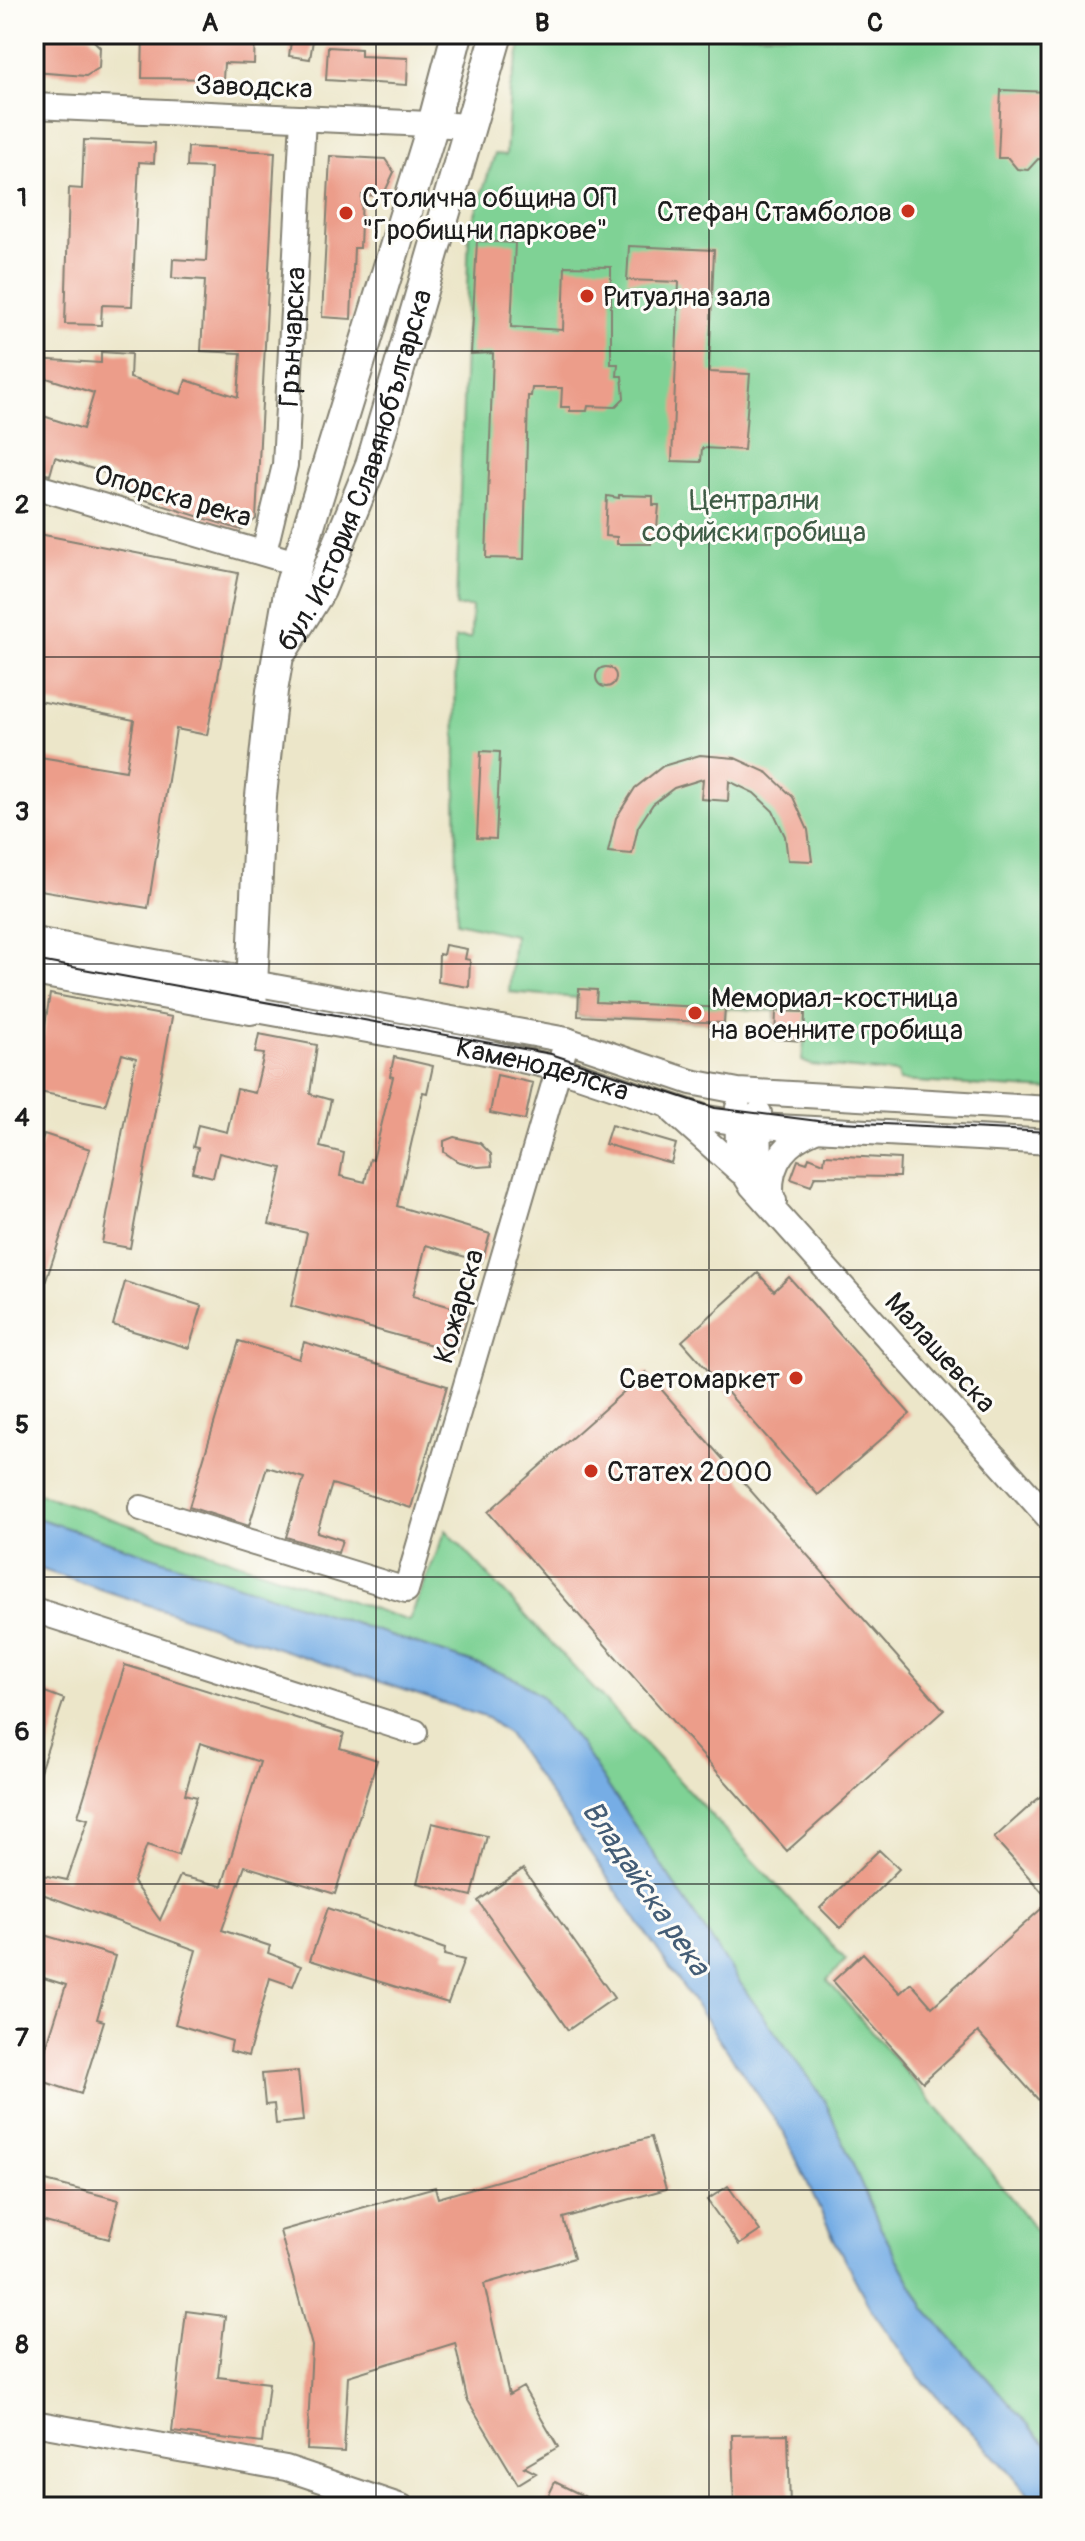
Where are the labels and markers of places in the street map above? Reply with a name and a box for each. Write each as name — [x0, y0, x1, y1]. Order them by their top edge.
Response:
place label: Столична община ОП "Гробищни паркове" — [362, 181, 617, 248]
place label: Стефан Стамболов — [657, 195, 892, 230]
marker: Стефан Стамболов — [899, 202, 917, 220]
marker: Столична община ОП "Гробищни паркове" — [337, 204, 355, 222]
place label: Ритуална зала — [603, 280, 770, 315]
marker: Ритуална зала — [578, 287, 596, 305]
place label: Мемориал-костница на военните гробища — [711, 981, 963, 1048]
marker: Мемориал-костница на военните гробища — [686, 1004, 704, 1022]
place label: Светомаркет — [619, 1362, 780, 1397]
marker: Светомаркет — [787, 1369, 805, 1387]
place label: Статех 2000 — [607, 1455, 772, 1490]
marker: Статех 2000 — [582, 1462, 600, 1480]

